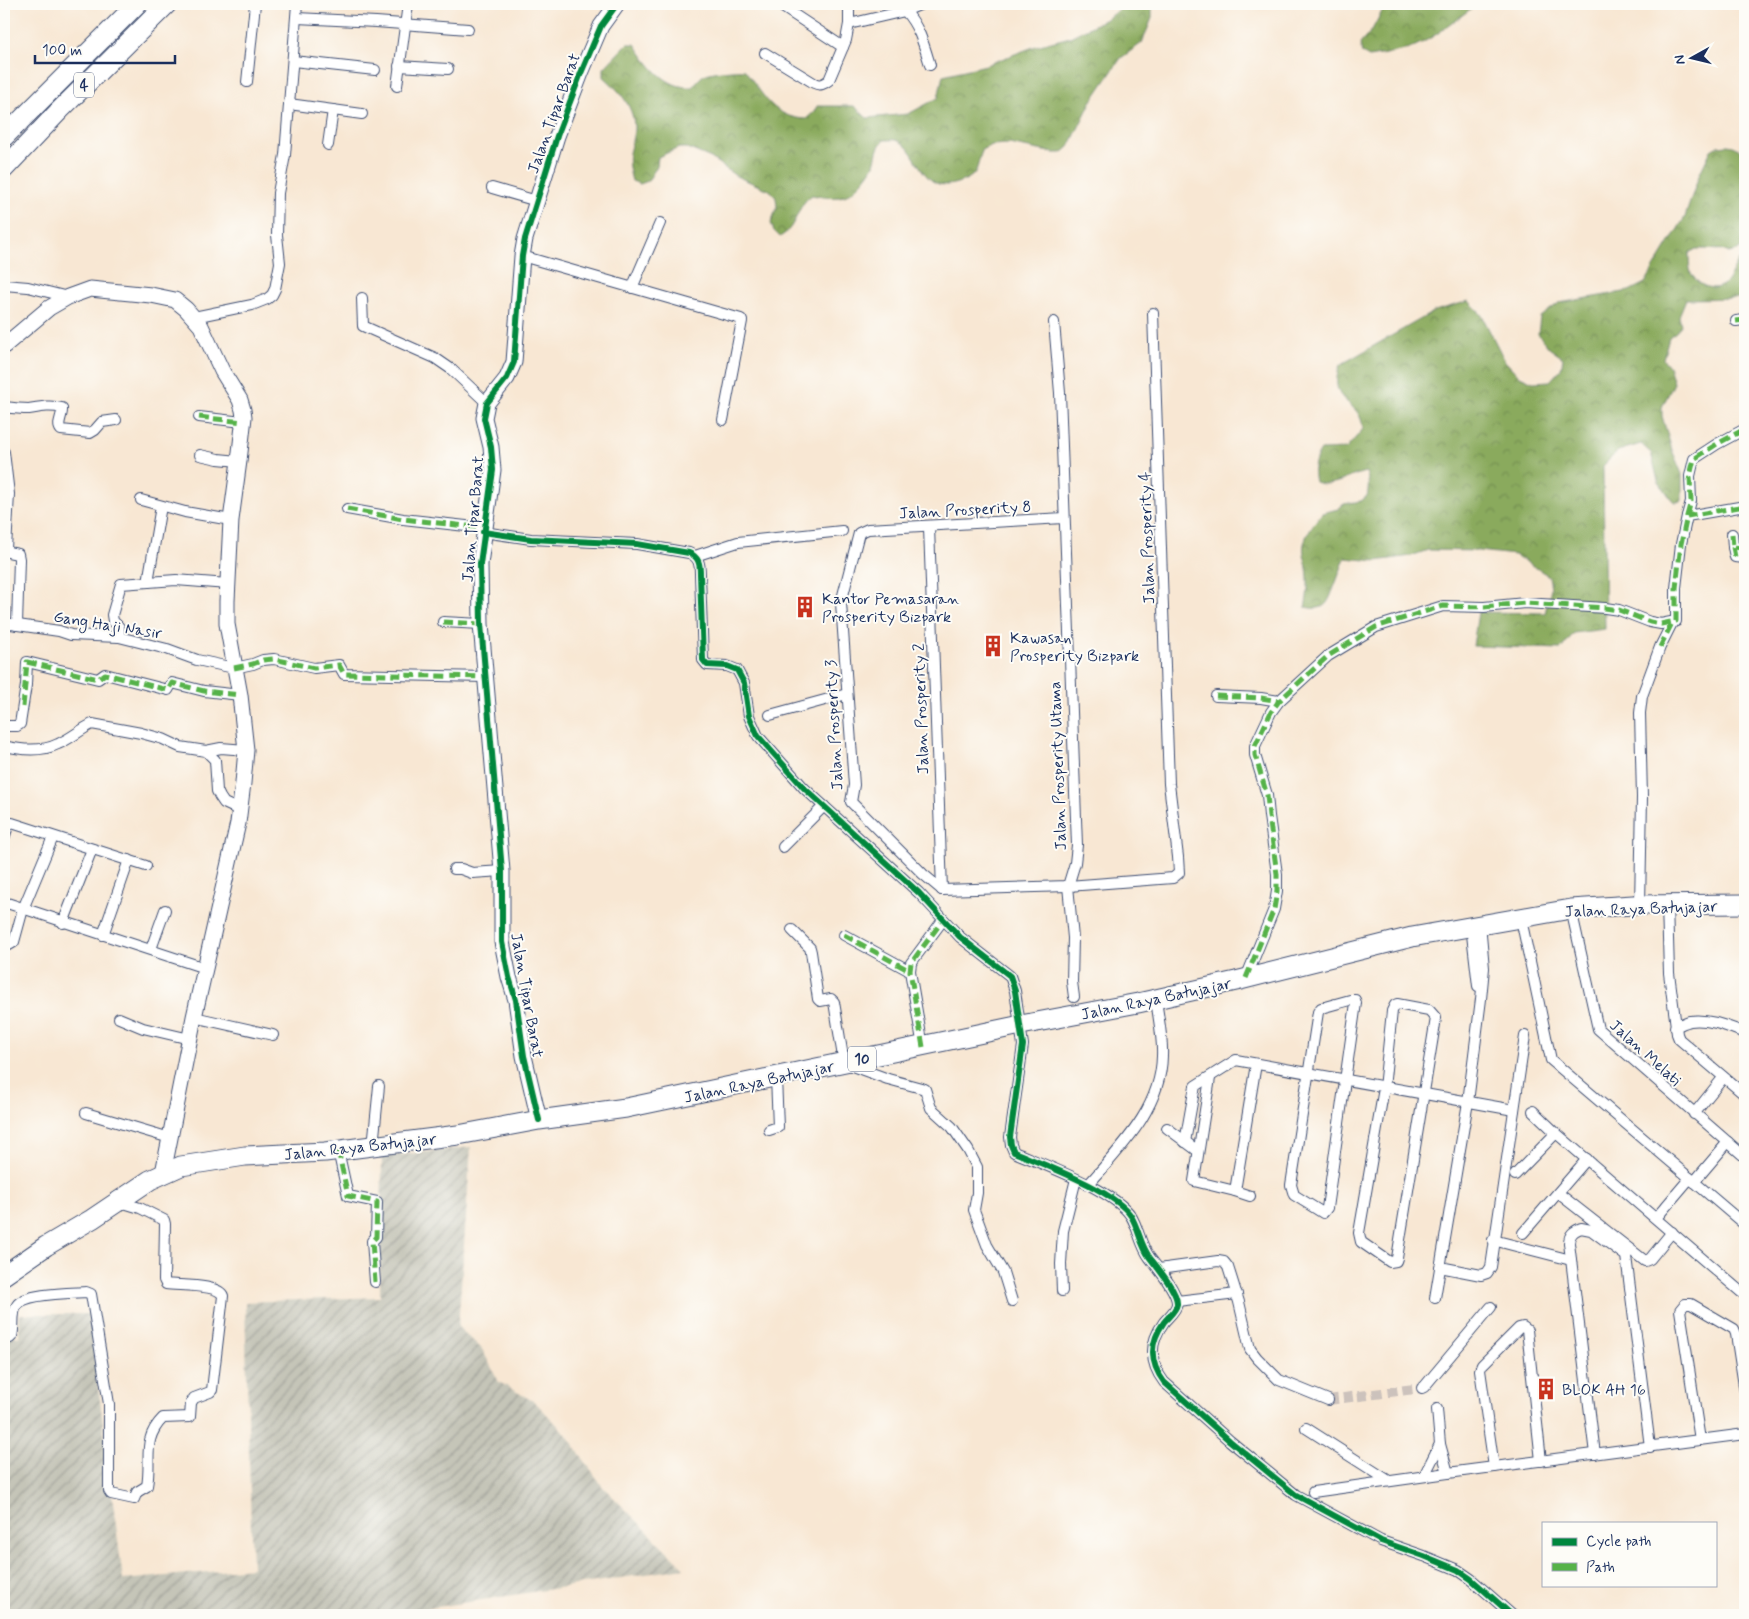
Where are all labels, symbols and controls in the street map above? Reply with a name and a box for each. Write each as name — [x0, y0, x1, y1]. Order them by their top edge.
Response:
scale bar — [35, 32, 175, 64]
north arrow — [1666, 32, 1716, 82]
text: 100 m — [42, 41, 82, 61]
street label: Jalan Tipar Barat — [523, 50, 586, 177]
text: N — [1671, 54, 1690, 66]
road number: 4 — [74, 72, 94, 98]
street label: Jalan Tipar Barat — [458, 455, 490, 583]
street label: Jalan Prosperity 4 — [1135, 471, 1160, 605]
street label: Jalan Prosperity 8 — [898, 497, 1032, 524]
place label: Kantor Pemasaran Prosperity Bizpark — [822, 589, 960, 628]
building icon: Kantor Pemasaran Prosperity Bizpark — [792, 594, 818, 620]
street label: Gang Haji Nasir — [52, 607, 164, 645]
place label: Kawasan Prosperity Bizpark — [1010, 628, 1139, 667]
building icon: Kawasan Prosperity Bizpark — [980, 633, 1006, 659]
street label: Jalan Prosperity 2 — [909, 643, 934, 775]
street label: Jalan Prosperity 3 — [821, 659, 848, 791]
street label: Jalan Prosperity Utama — [1045, 681, 1072, 851]
street label: Jalan Raya Batujajar — [1564, 896, 1719, 923]
street label: Jalan Tipar Barat — [505, 931, 548, 1060]
street label: Jalan Raya Batujajar — [1079, 973, 1234, 1026]
street label: Jalan Melati — [1605, 1015, 1685, 1091]
road number: 10 — [848, 1046, 876, 1072]
street label: Jalan Raya Batujajar — [682, 1056, 837, 1109]
street label: Jalan Raya Batujajar — [283, 1129, 438, 1166]
building icon: BLOK AH 16 — [1533, 1376, 1559, 1402]
place label: BLOK AH 16 — [1562, 1380, 1646, 1401]
legend — [1542, 1522, 1716, 1586]
text: Cycle path — [1586, 1532, 1651, 1552]
text: Path — [1586, 1558, 1615, 1578]

